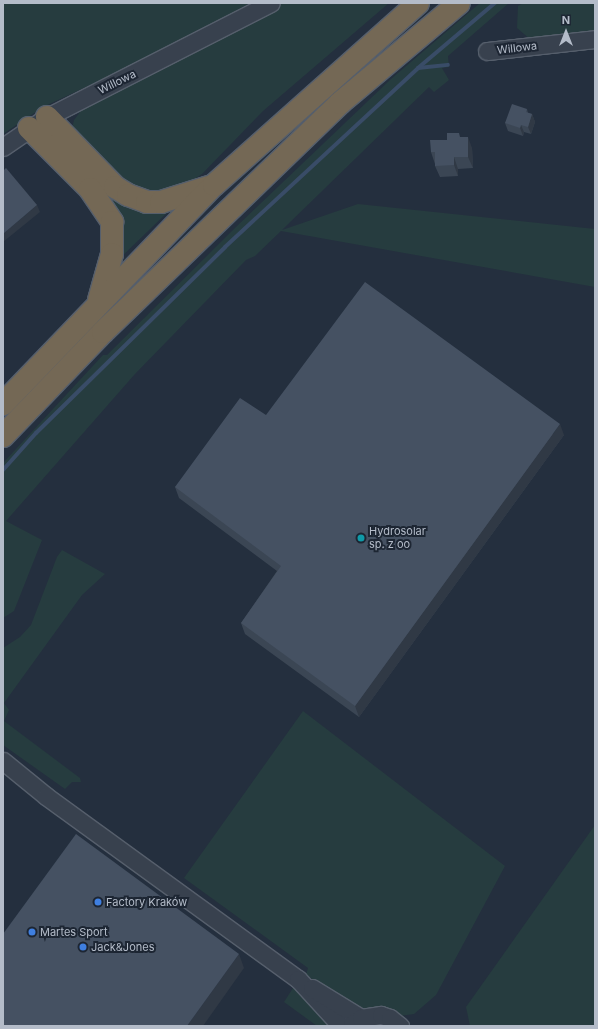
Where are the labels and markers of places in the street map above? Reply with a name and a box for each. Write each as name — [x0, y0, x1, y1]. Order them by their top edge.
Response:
place label: Hydrosolar sp. z oo — [369, 525, 426, 551]
marker: Hydrosolar sp. z oo — [356, 533, 366, 543]
place label: Factory Kraków — [106, 895, 187, 909]
marker: Factory Kraków — [93, 897, 103, 907]
place label: Martes Sport — [40, 925, 108, 939]
marker: Martes Sport — [27, 927, 37, 937]
place label: Jack&Jones — [91, 940, 154, 954]
marker: Jack&Jones — [78, 942, 88, 952]

